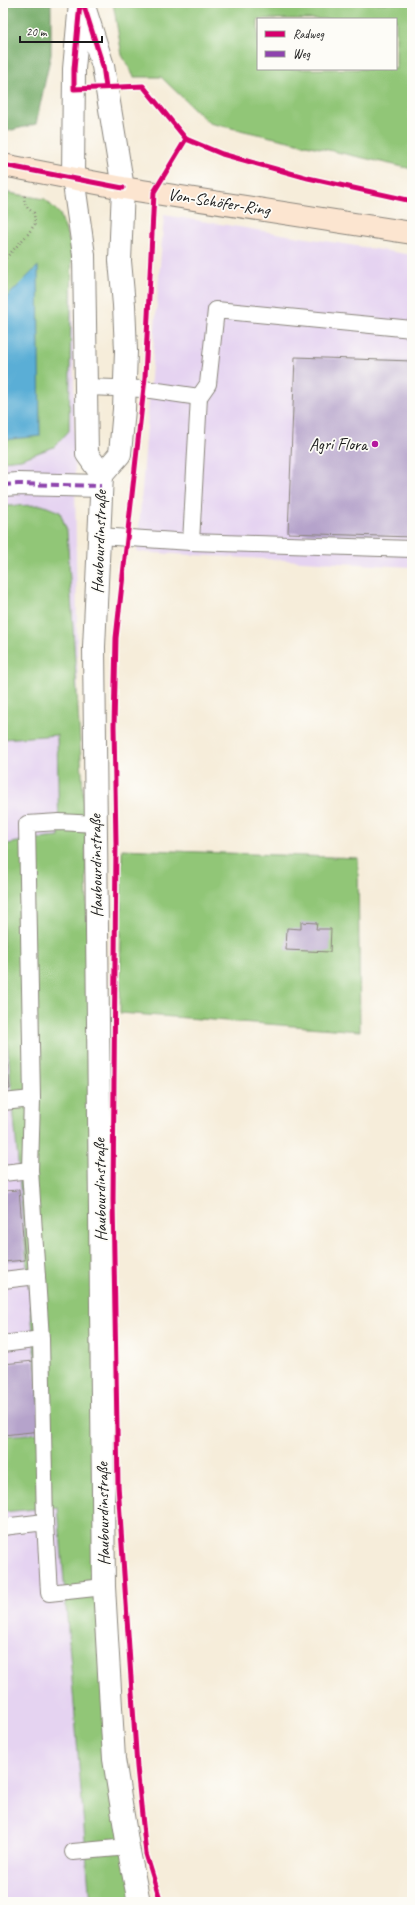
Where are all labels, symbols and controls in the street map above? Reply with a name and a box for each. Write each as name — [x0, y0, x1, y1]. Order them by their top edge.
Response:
scale bar — [20, 18, 102, 44]
legend — [257, 18, 397, 70]
text: 20 m — [26, 24, 48, 40]
text: Radweg — [293, 26, 324, 42]
text: Weg — [293, 46, 311, 62]
street label: Von-Schöfer-Ring — [167, 184, 273, 221]
place label: Agri Flora — [309, 434, 369, 455]
marker: Agri Flora — [370, 439, 380, 449]
street label: Haubourdinstraße — [87, 488, 111, 594]
street label: Haubourdinstraße — [85, 813, 107, 918]
street label: Haubourdinstraße — [89, 1137, 111, 1242]
street label: Haubourdinstraße — [92, 1461, 114, 1566]

